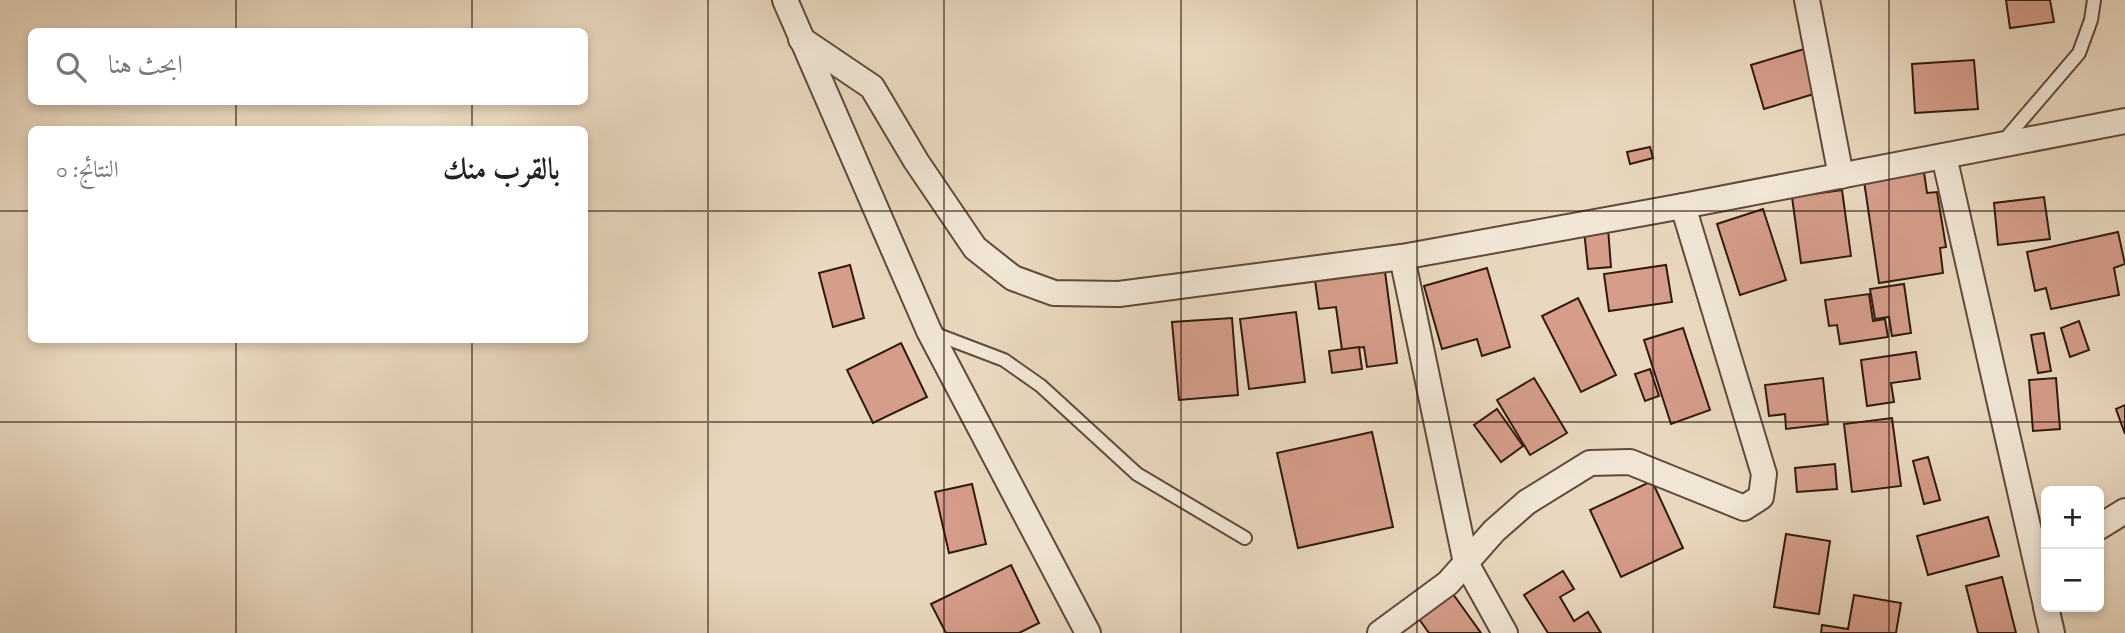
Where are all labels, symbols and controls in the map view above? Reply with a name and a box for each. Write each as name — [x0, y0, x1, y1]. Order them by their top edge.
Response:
search box — [28, 28, 588, 105]
icon: search — [52, 48, 90, 86]
text: ابحث هنا — [108, 49, 183, 81]
text: بالقرب منك — [443, 151, 560, 188]
text: النتائج: 0 — [56, 155, 119, 184]
map controls — [2041, 486, 2104, 612]
button: + — [2041, 486, 2104, 549]
button: − — [2041, 549, 2104, 612]

